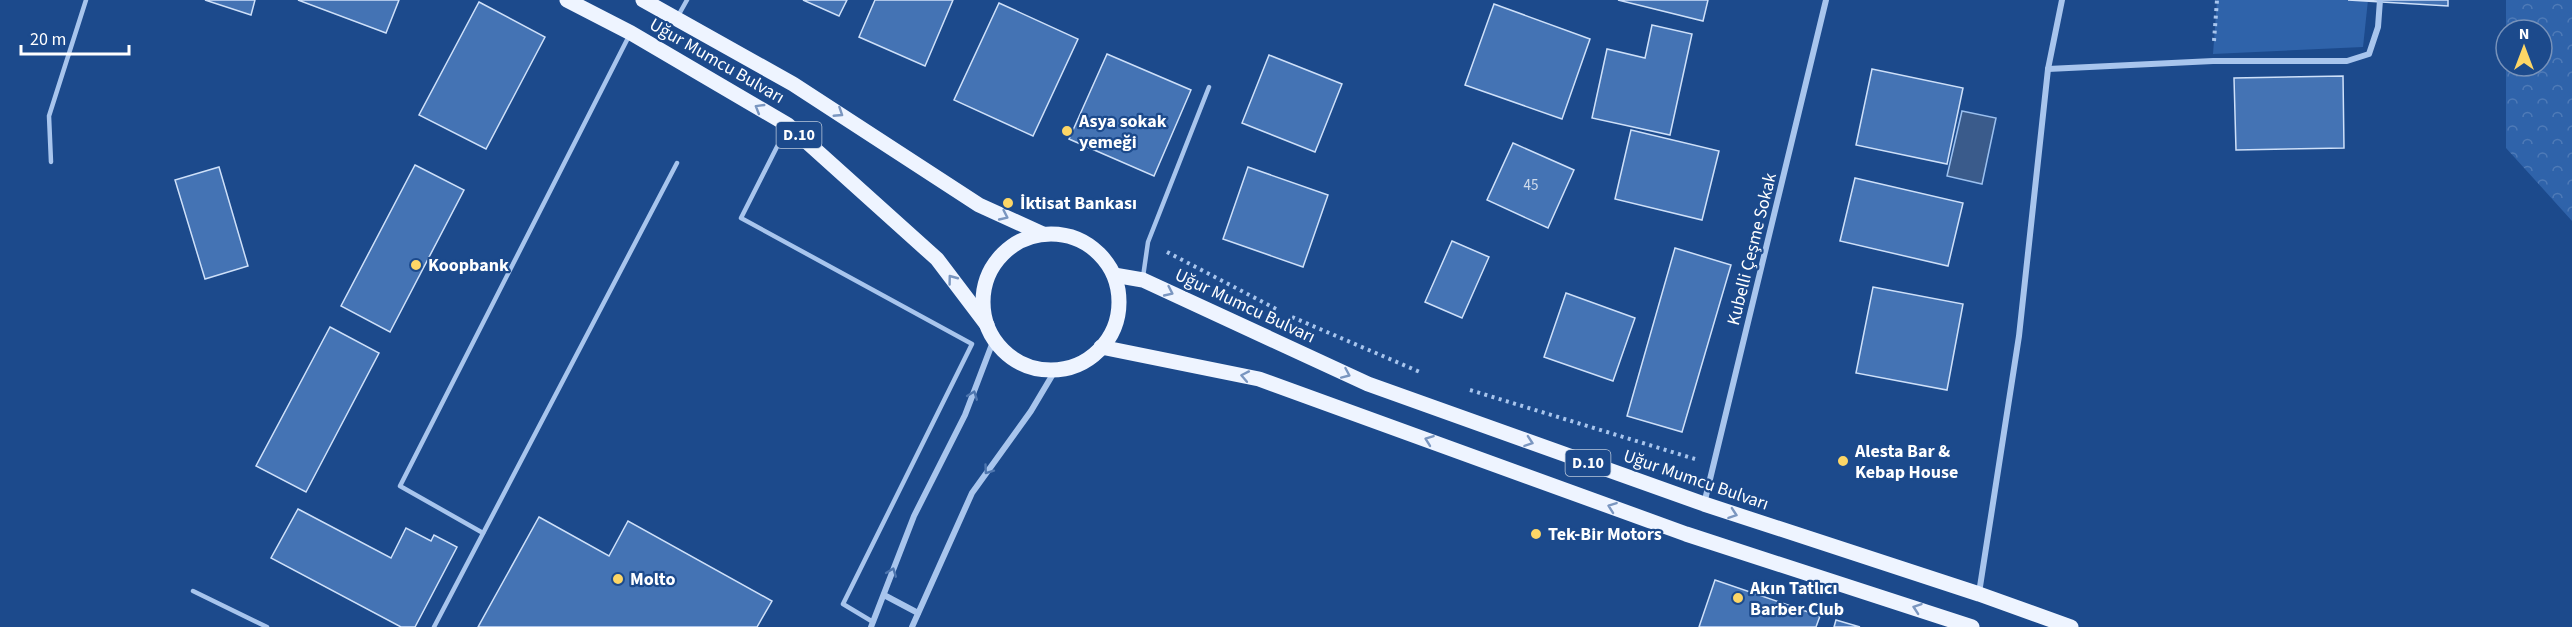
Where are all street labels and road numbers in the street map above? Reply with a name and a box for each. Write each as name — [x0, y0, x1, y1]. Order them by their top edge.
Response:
street label: Uğur Mumcu Bulvarı — [645, 12, 789, 110]
road number: D.10 — [776, 122, 822, 148]
street label: Kubelli Çeşme Sokak — [1721, 170, 1783, 328]
street label: Uğur Mumcu Bulvarı — [1171, 262, 1319, 350]
street label: Uğur Mumcu Bulvarı — [1620, 443, 1772, 517]
road number: D.10 — [1566, 450, 1610, 476]

